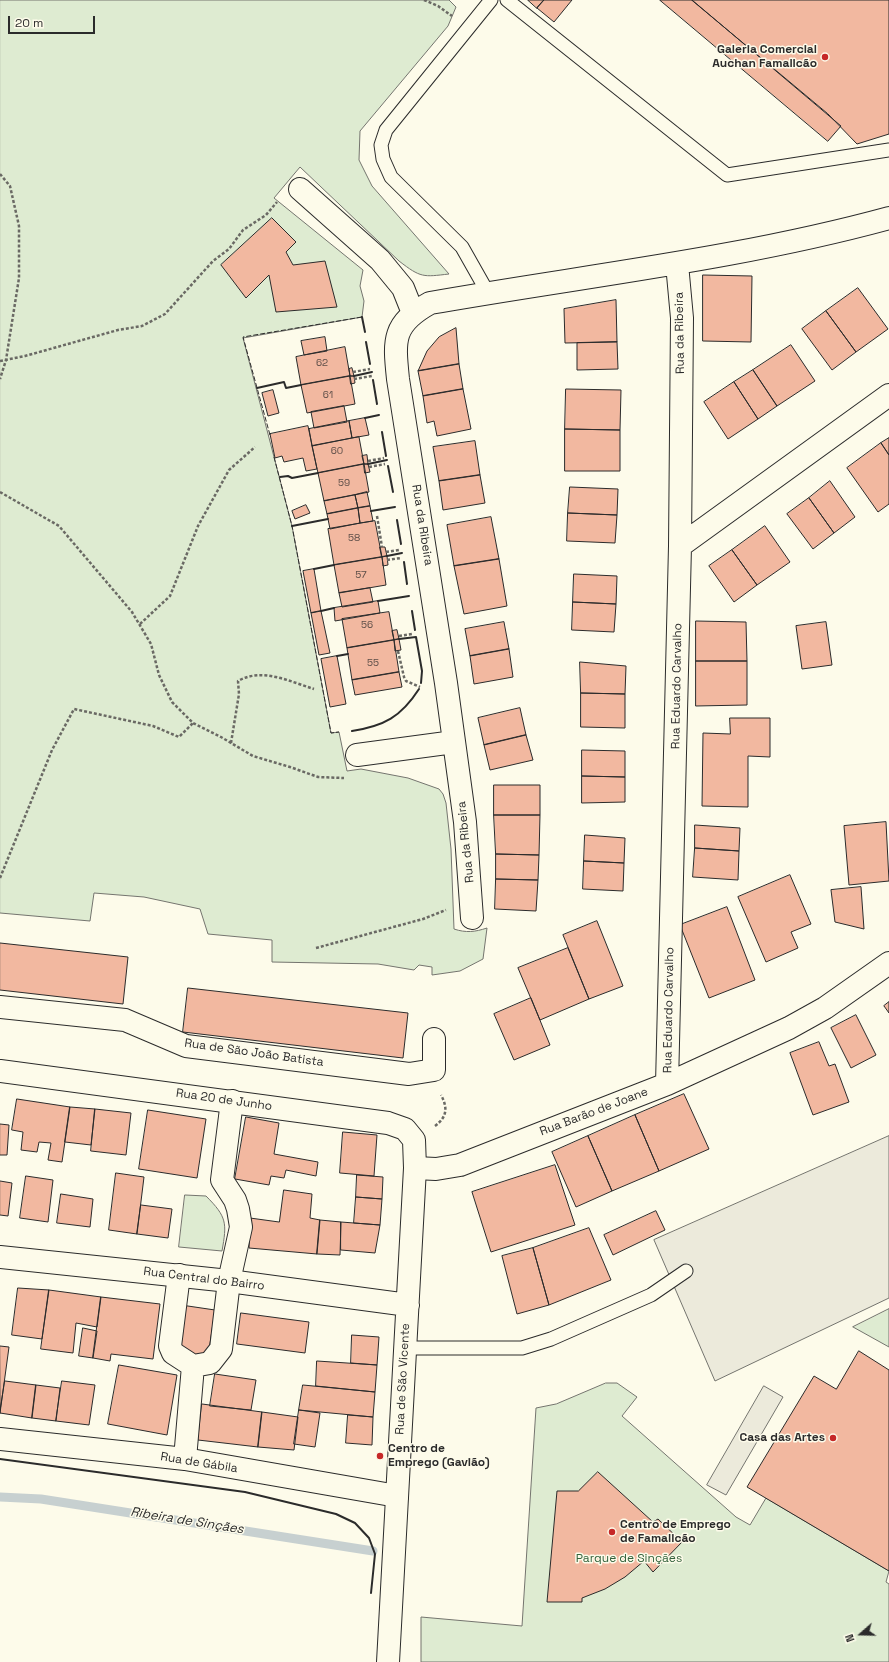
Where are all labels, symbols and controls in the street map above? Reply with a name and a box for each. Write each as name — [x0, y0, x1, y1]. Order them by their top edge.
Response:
scale bar — [10, 8, 97, 34]
text: 20 m — [15, 15, 43, 31]
place label: Galeria Comercial Auchan Famalicão — [712, 43, 817, 71]
marker: Galeria Comercial Auchan Famalicão — [820, 52, 830, 62]
street label: Rua da Ribeira — [672, 292, 688, 374]
house number: 62 — [316, 357, 328, 369]
house number: 61 — [323, 389, 333, 401]
house number: 60 — [331, 445, 343, 457]
house number: 59 — [338, 477, 350, 489]
street label: Rua da Ribeira — [408, 483, 436, 567]
house number: 58 — [348, 532, 360, 544]
house number: 57 — [355, 569, 367, 581]
house number: 56 — [361, 619, 373, 631]
street label: Rua Eduardo Carvalho — [669, 623, 685, 749]
house number: 55 — [367, 657, 379, 669]
street label: Rua da Ribeira — [455, 800, 477, 884]
street label: Rua Eduardo Carvalho — [661, 947, 677, 1073]
street label: Rua de São João Batista — [184, 1036, 324, 1070]
street label: Rua Barão de Joane — [538, 1085, 650, 1139]
street label: Rua 20 de Junho — [175, 1086, 273, 1114]
street label: Rua Central do Bairro — [143, 1264, 265, 1294]
street label: Rua de São Vicente — [393, 1323, 413, 1435]
place label: Casa das Artes — [739, 1431, 825, 1445]
marker: Casa das Artes — [828, 1433, 838, 1443]
place label: Centro de Emprego (Gavião) — [388, 1442, 490, 1470]
street label: Rua de Gábila — [159, 1450, 239, 1476]
marker: Centro de Emprego (Gavião) — [375, 1451, 385, 1461]
water label: Ribeira de Sinçães — [129, 1504, 245, 1538]
place label: Centro de Emprego de Famalicão — [620, 1518, 731, 1546]
marker: Centro de Emprego de Famalicão — [607, 1527, 617, 1537]
park label: Parque de Sinçães — [576, 1552, 682, 1566]
north arrow — [841, 1614, 881, 1654]
text: N — [842, 1632, 858, 1644]

